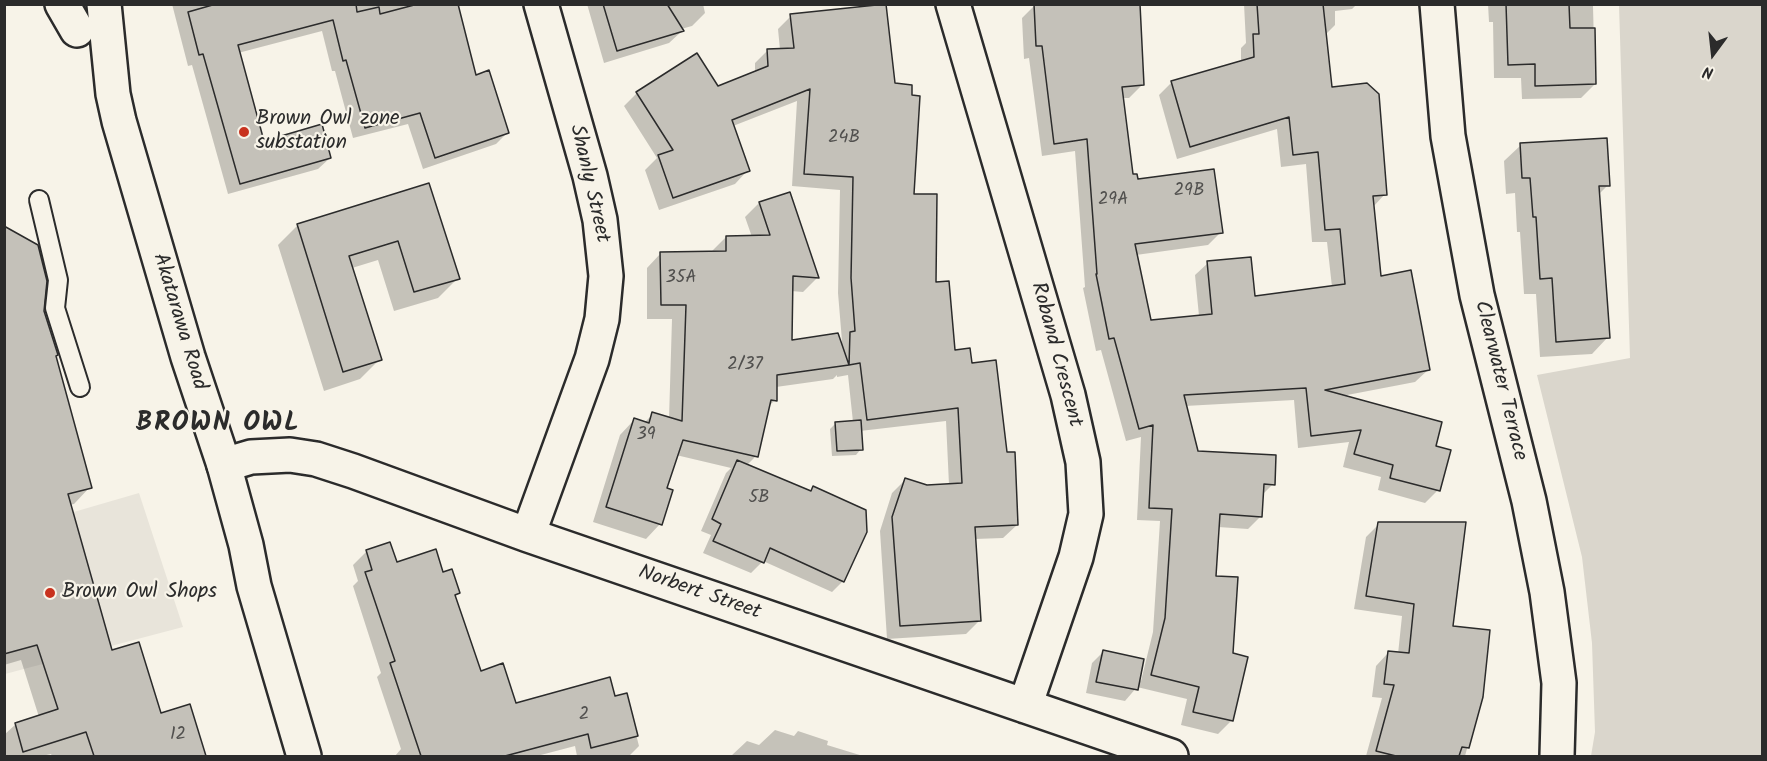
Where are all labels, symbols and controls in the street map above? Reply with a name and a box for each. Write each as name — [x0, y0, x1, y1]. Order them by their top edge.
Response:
north arrow — [1683, 24, 1743, 84]
text: N — [1700, 58, 1716, 85]
place label: Brown Owl zone substation — [256, 107, 400, 157]
street label: Shanly Street — [562, 123, 614, 245]
marker: Brown Owl zone substation — [237, 125, 251, 139]
house number: 24B — [828, 128, 860, 150]
house number: 29B — [1174, 181, 1204, 203]
house number: 29A — [1098, 190, 1128, 212]
street label: Akatarawa Road — [145, 251, 211, 393]
house number: 35A — [666, 268, 696, 290]
street label: Roband Crescent — [1024, 280, 1086, 430]
street label: Clearwater Terrace — [1467, 298, 1531, 464]
house number: 2/37 — [727, 355, 763, 377]
district label: BROWN OWL — [136, 409, 300, 441]
house number: 39 — [636, 425, 656, 447]
house number: 5B — [748, 488, 770, 510]
street label: Norbert Street — [634, 561, 764, 627]
place label: Brown Owl Shops — [62, 580, 217, 606]
marker: Brown Owl Shops — [43, 586, 57, 600]
house number: 2 — [579, 705, 589, 727]
house number: 12 — [170, 725, 186, 747]

